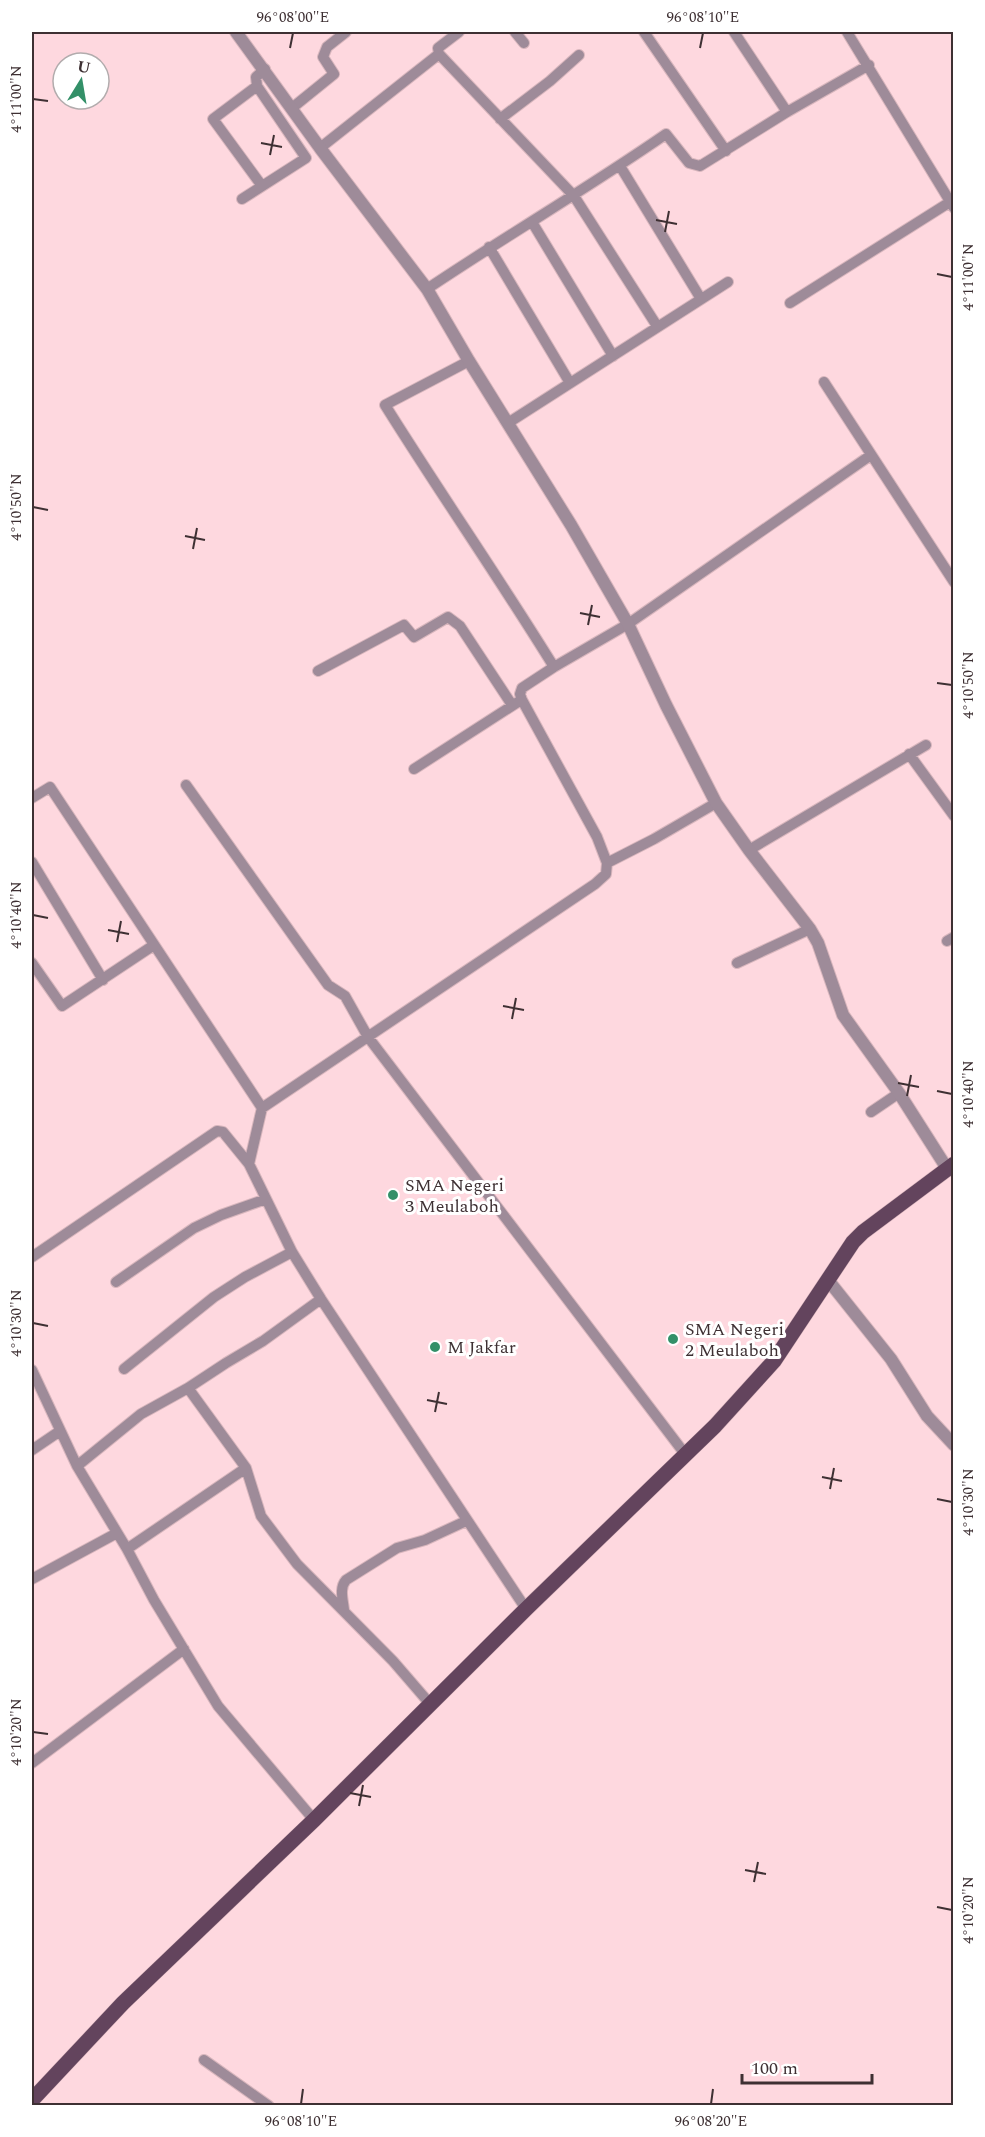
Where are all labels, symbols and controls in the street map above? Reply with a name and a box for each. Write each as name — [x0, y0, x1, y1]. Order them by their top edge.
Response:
text: 96°08'00"E — [257, 6, 329, 29]
text: 96°08'10"E — [667, 6, 739, 29]
north arrow — [51, 51, 111, 111]
text: U — [75, 54, 93, 80]
text: 4°11'00"N — [5, 65, 28, 133]
text: 4°11'00"N — [957, 243, 980, 311]
text: 4°10'50"N — [5, 473, 28, 541]
text: 4°10'50"N — [957, 651, 980, 719]
text: 4°10'40"N — [5, 881, 28, 949]
text: 4°10'40"N — [957, 1060, 980, 1128]
place label: SMA Negeri 3 Meulaboh — [405, 1172, 504, 1220]
marker: SMA Negeri 3 Meulaboh — [386, 1188, 400, 1202]
text: 4°10'30"N — [5, 1289, 28, 1357]
place label: SMA Negeri 2 Meulaboh — [685, 1316, 784, 1364]
marker: SMA Negeri 2 Meulaboh — [666, 1332, 680, 1346]
place label: M Jakfar — [447, 1334, 516, 1361]
marker: M Jakfar — [428, 1340, 442, 1354]
text: 4°10'30"N — [957, 1468, 980, 1536]
text: 4°10'20"N — [5, 1698, 28, 1766]
text: 4°10'20"N — [957, 1876, 980, 1944]
scale bar — [742, 2047, 872, 2085]
text: 100 m — [751, 2055, 798, 2082]
text: 96°08'10"E — [265, 2110, 337, 2133]
text: 96°08'20"E — [675, 2110, 747, 2133]

